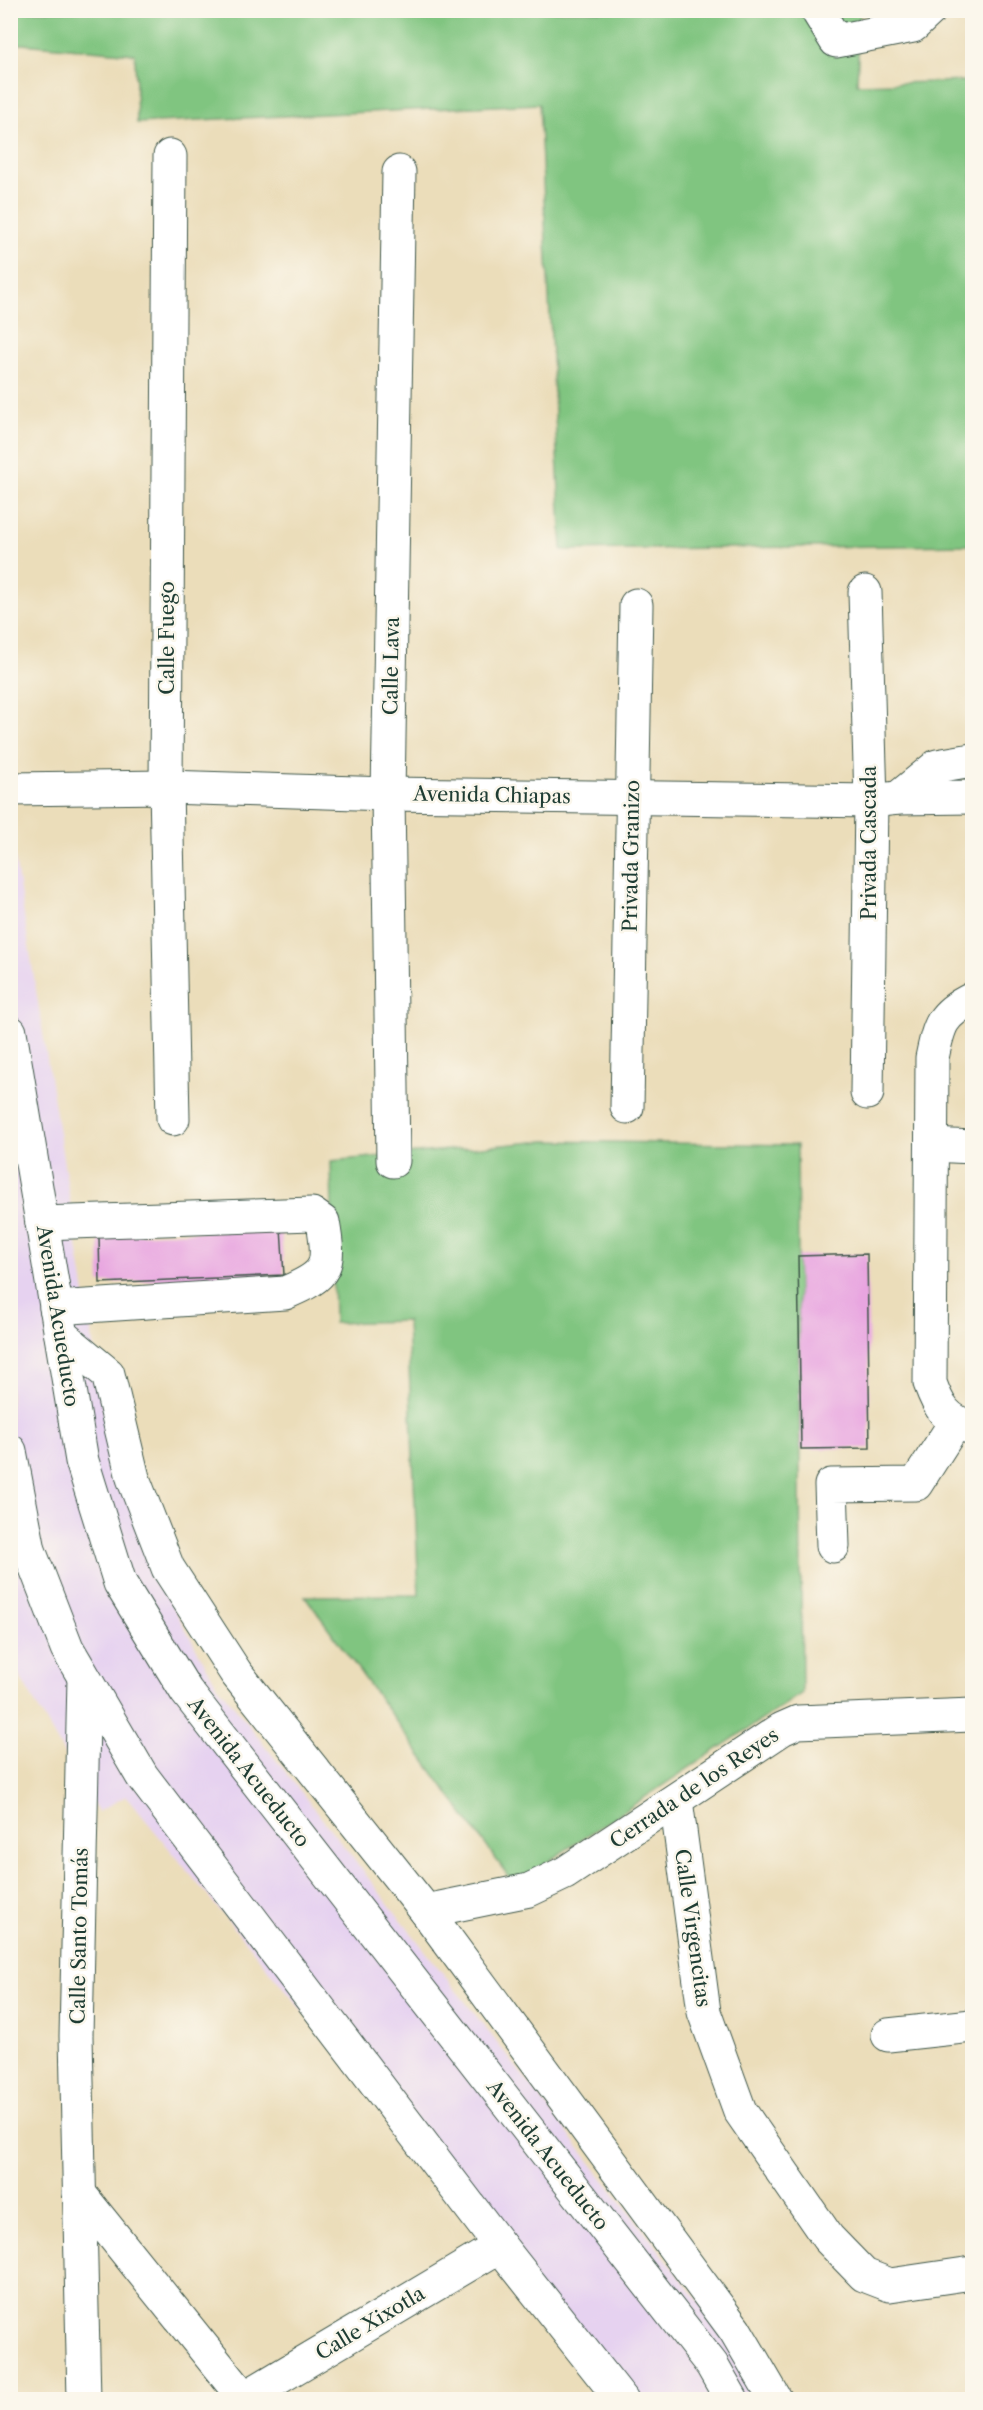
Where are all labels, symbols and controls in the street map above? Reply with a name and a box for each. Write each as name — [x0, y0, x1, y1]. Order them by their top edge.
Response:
street label: Calle Fuego — [155, 581, 179, 695]
street label: Calle Lava — [378, 616, 404, 715]
street label: Privada Cascada — [857, 765, 881, 920]
street label: Privada Granizo — [618, 780, 644, 932]
street label: Avenida Chiapas — [412, 782, 571, 808]
street label: Avenida Acueducto — [32, 1222, 84, 1409]
street label: Avenida Acueducto — [182, 1692, 315, 1852]
street label: Cerrada de los Reyes — [605, 1723, 783, 1853]
street label: Calle Santo Tomás — [65, 1847, 93, 2025]
street label: Calle Virgencitas — [670, 1847, 716, 2009]
street label: Avenida Acueducto — [481, 2075, 614, 2235]
street label: Calle Xixotla — [311, 2281, 429, 2365]

